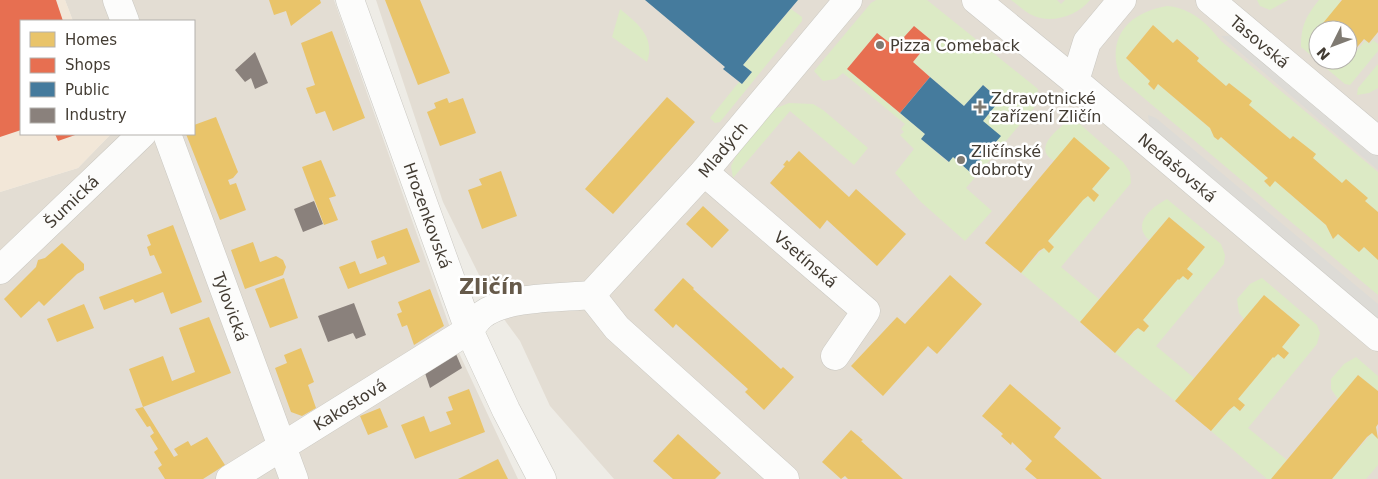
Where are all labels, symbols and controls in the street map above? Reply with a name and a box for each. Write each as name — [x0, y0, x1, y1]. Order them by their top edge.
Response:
street label: Tasovská — [1225, 11, 1293, 72]
legend — [20, 20, 195, 135]
north arrow — [1308, 20, 1358, 70]
text: Homes — [65, 31, 117, 49]
place label: Pizza Comeback — [890, 36, 1021, 55]
marker: Pizza Comeback — [874, 39, 886, 51]
text: N — [1313, 44, 1333, 63]
text: Shops — [65, 56, 111, 74]
text: Public — [65, 81, 109, 99]
place label: Zdravotnické zařízení Zličín — [991, 89, 1101, 126]
marker: Zdravotnické zařízení Zličín — [973, 100, 987, 114]
text: Industry — [65, 106, 127, 124]
street label: Mladých — [694, 118, 752, 181]
street label: Nedašovská — [1134, 129, 1220, 206]
place label: Zličínské dobroty — [971, 142, 1041, 179]
marker: Zličínské dobroty — [955, 154, 967, 166]
street label: Hrozenkovská — [400, 160, 456, 271]
street label: Šumická — [40, 171, 103, 232]
street label: Vsetínská — [770, 227, 841, 292]
street label: Tylovická — [209, 268, 252, 344]
district label: Zličín — [459, 275, 523, 299]
street label: Kakostová — [310, 375, 390, 434]

